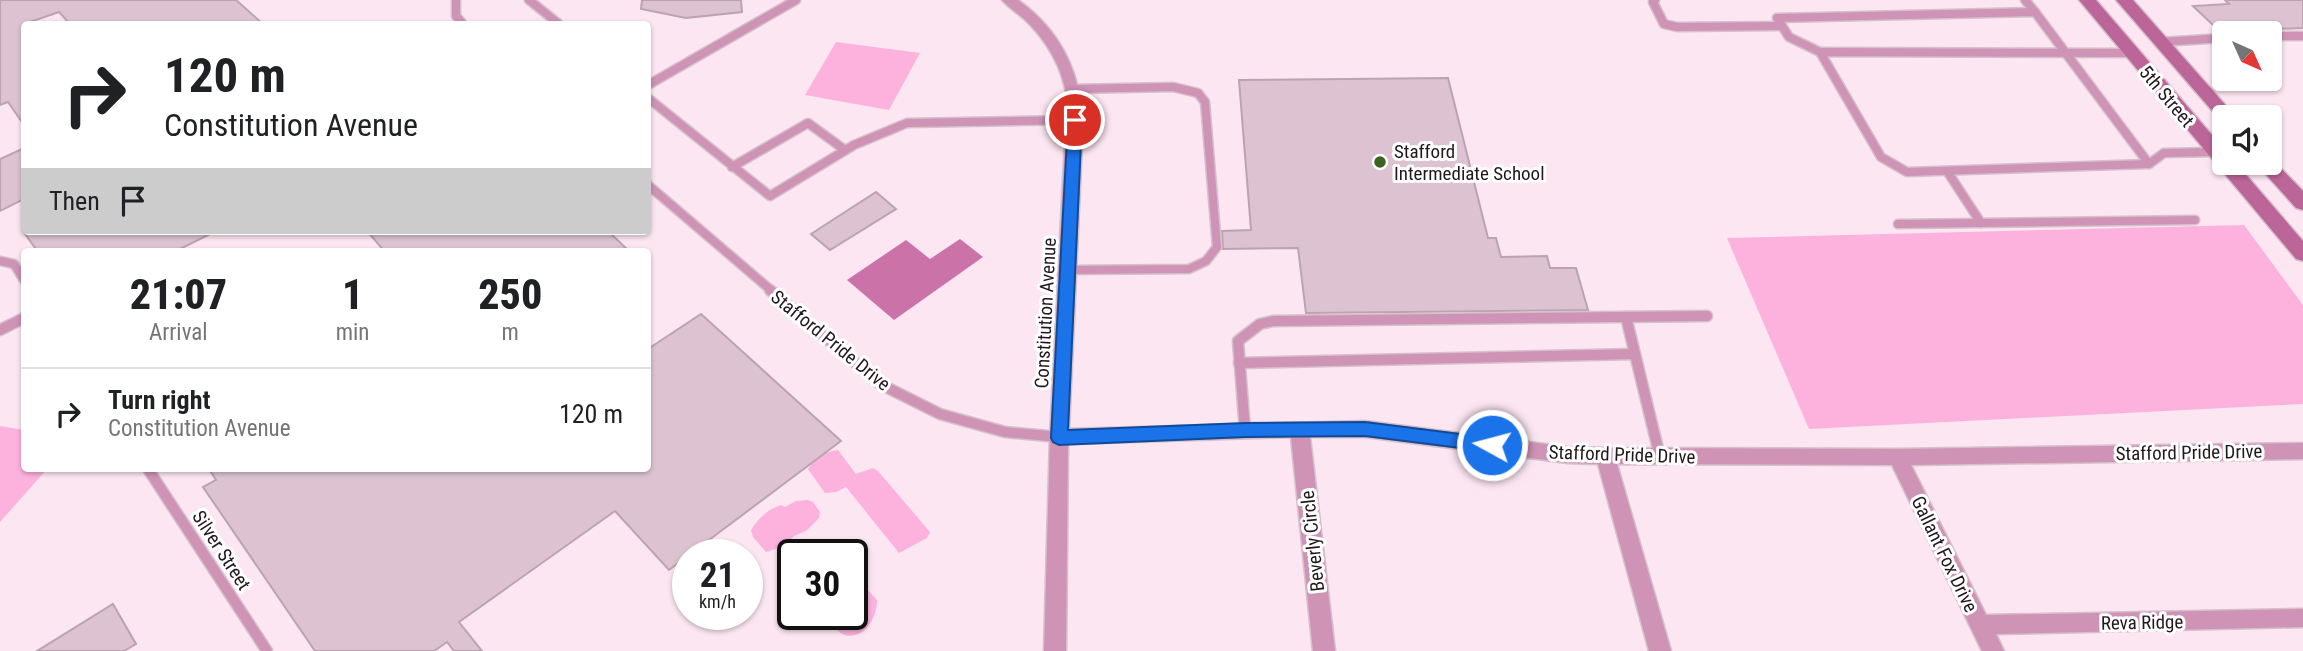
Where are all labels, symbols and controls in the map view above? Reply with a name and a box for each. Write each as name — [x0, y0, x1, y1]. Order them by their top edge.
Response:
north arrow — [2212, 21, 2282, 91]
map controls — [2212, 21, 2282, 175]
text: 120 m — [164, 47, 286, 104]
icon: right — [49, 49, 140, 140]
street label: 5th Street — [2134, 61, 2199, 132]
pin — [1045, 90, 1105, 150]
icon: arrive — [1056, 101, 1094, 139]
button: sound — [2212, 105, 2282, 175]
text: Constitution Avenue — [164, 106, 418, 144]
place label: Stafford Intermediate School — [1394, 140, 1545, 185]
marker: Stafford Intermediate School — [1372, 154, 1388, 170]
icon: arrive — [114, 182, 152, 220]
text: Then — [49, 186, 100, 216]
street label: Constitution Avenue — [1030, 237, 1061, 389]
text: 21:07 — [130, 270, 227, 319]
text: 1 — [342, 270, 363, 319]
text: 250 — [478, 270, 542, 319]
street label: Stafford Pride Drive — [766, 285, 895, 396]
text: Arrival — [149, 319, 208, 346]
text: min — [336, 319, 369, 346]
text: m — [502, 319, 519, 346]
text: Turn right — [108, 385, 210, 415]
icon: right — [49, 395, 87, 433]
text: 120 m — [559, 399, 623, 429]
position arrow — [1455, 408, 1529, 482]
text: Constitution Avenue — [108, 415, 290, 442]
street label: Stafford Pride Drive — [1548, 440, 1696, 469]
street label: Stafford Pride Drive — [2115, 440, 2263, 465]
street label: Beverly Circle — [1296, 489, 1329, 593]
street label: Gallant Fox Drive — [1907, 492, 1983, 616]
street label: Silver Street — [187, 506, 256, 594]
speed limit sign: 30 — [777, 539, 868, 630]
text: 21 — [700, 555, 735, 596]
text: km/h — [699, 591, 736, 612]
street label: Reva Ridge — [2101, 610, 2184, 635]

